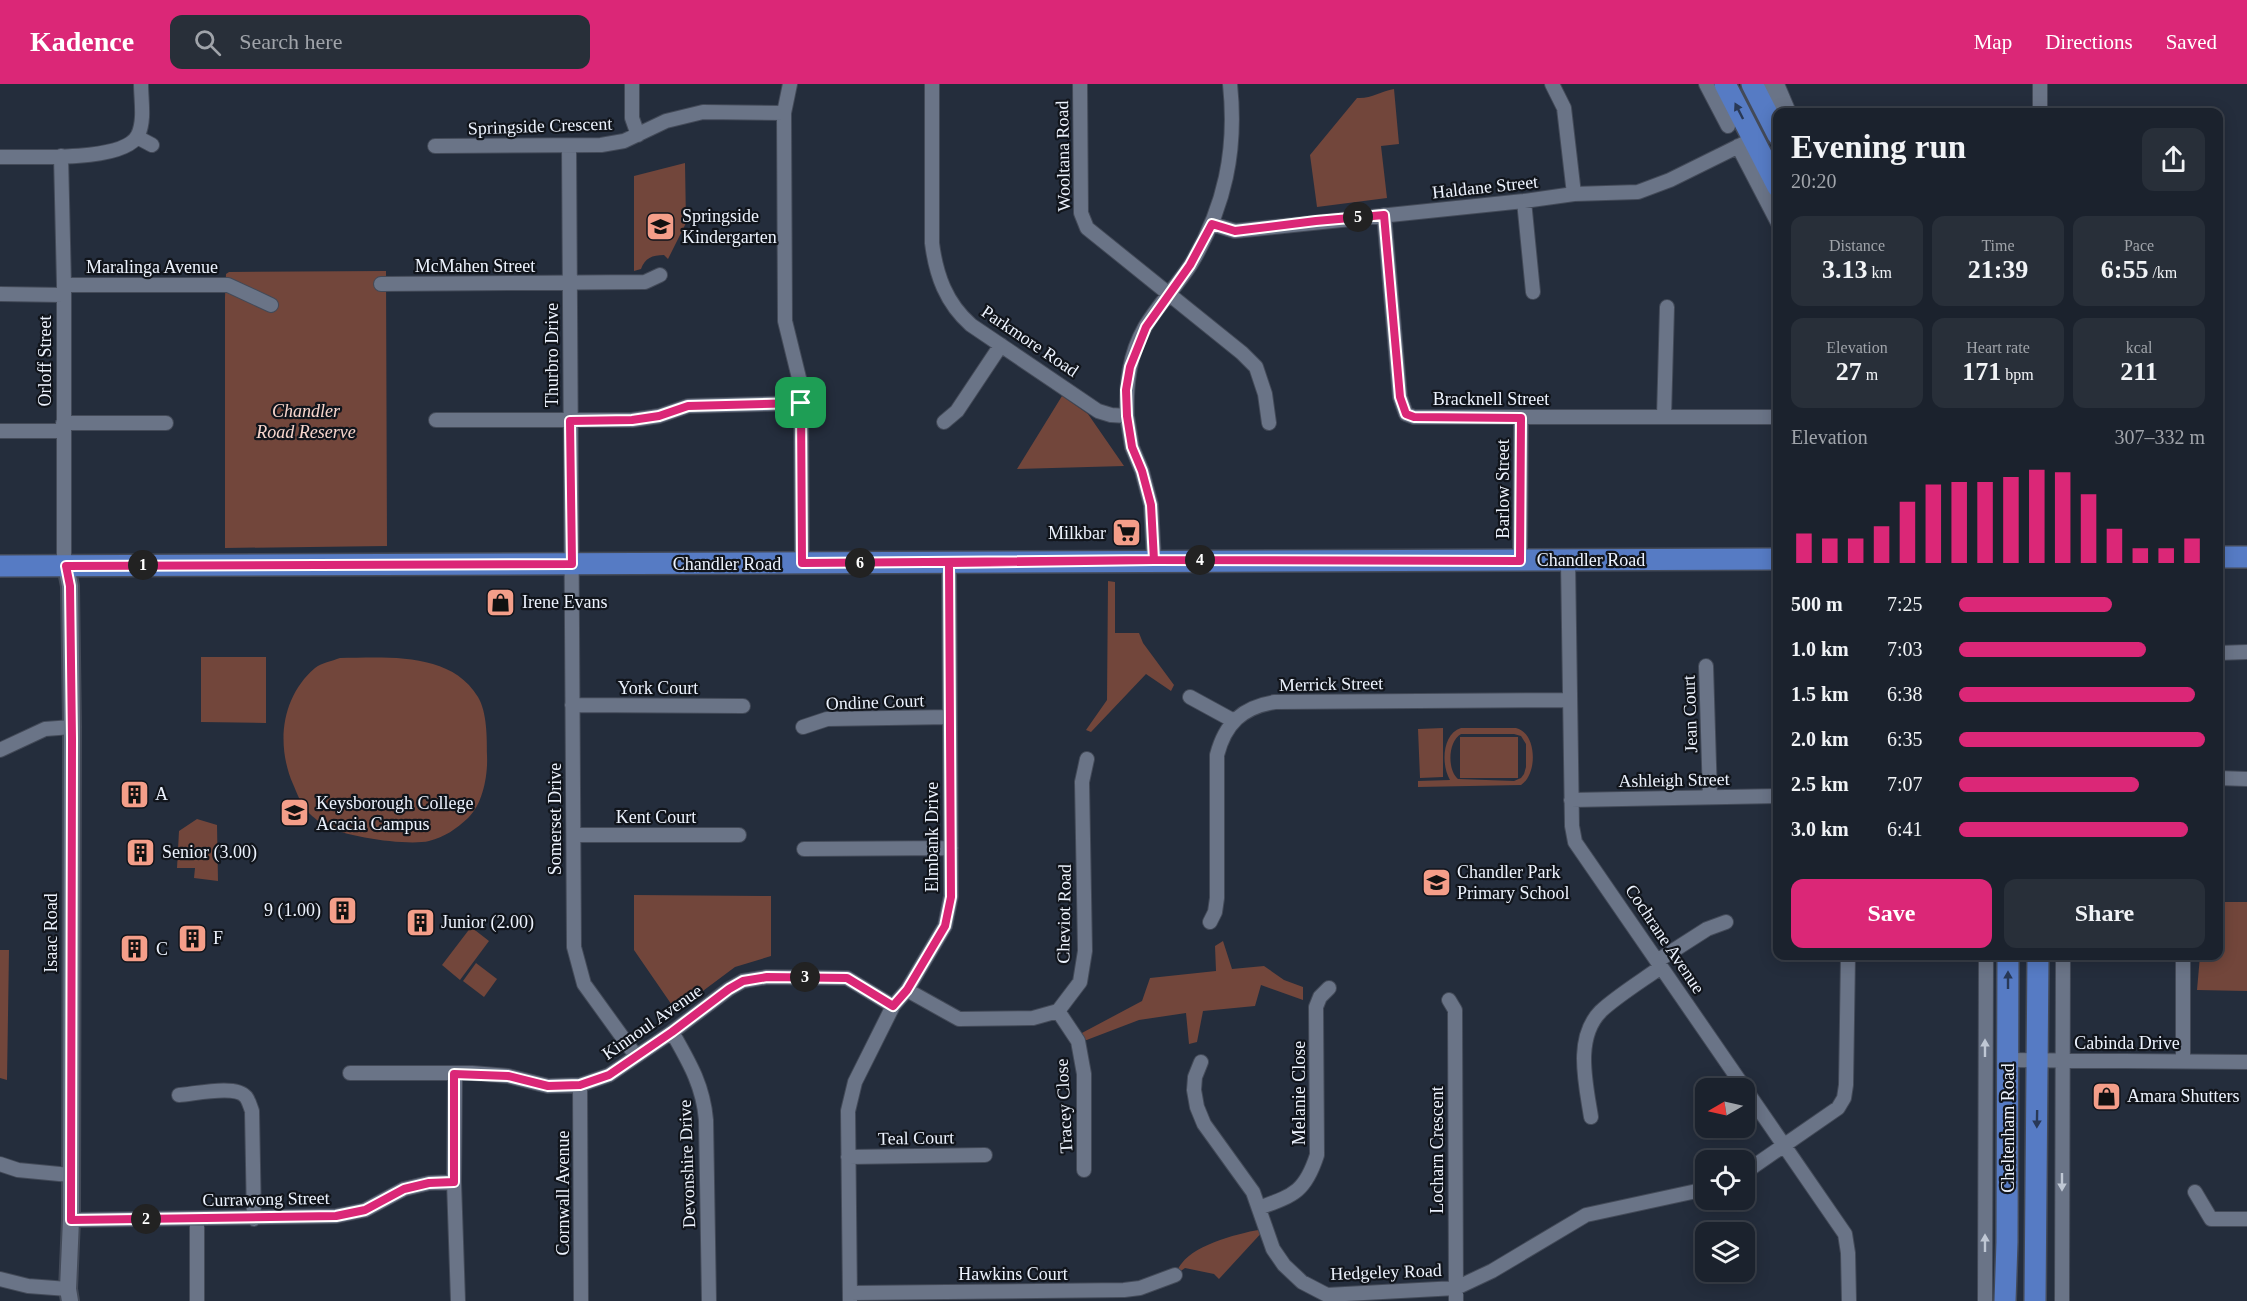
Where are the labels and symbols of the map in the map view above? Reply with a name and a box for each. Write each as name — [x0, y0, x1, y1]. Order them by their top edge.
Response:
street label: Wooltana Road — [1052, 100, 1074, 212]
one-way arrow — [1734, 103, 1743, 120]
street label: Springside Crescent — [467, 113, 613, 139]
street label: Haldane Street — [1431, 171, 1539, 203]
pin: 5 — [1343, 202, 1373, 232]
place label: Springside Kindergarten — [682, 206, 777, 247]
school or university icon: Springside Kindergarten — [645, 210, 677, 242]
street label: McMahen Street — [415, 256, 535, 276]
street label: Maralinga Avenue — [86, 257, 218, 277]
street label: Parkmore Road — [978, 301, 1082, 381]
street label: Thurbro Drive — [542, 303, 562, 407]
street label: Orloff Street — [35, 315, 55, 407]
pin — [775, 377, 826, 428]
street label: Bracknell Street — [1433, 389, 1549, 409]
park label: Chandler Road Reserve — [255, 401, 356, 442]
street label: Barlow Street — [1493, 439, 1513, 539]
supermarket icon: Milkbar — [1111, 517, 1143, 549]
place label: Milkbar — [1048, 523, 1106, 543]
pin: 4 — [1185, 545, 1215, 575]
pin: 6 — [845, 548, 875, 578]
pin: 1 — [128, 550, 158, 580]
street label: Chandler Road — [1537, 550, 1645, 570]
street label: Chandler Road — [673, 554, 781, 574]
shop icon: Irene Evans — [485, 586, 517, 618]
place label: Irene Evans — [522, 592, 607, 612]
street label: Merrick Street — [1279, 673, 1383, 695]
street label: Jean Court — [1679, 675, 1701, 753]
street label: York Court — [618, 678, 698, 698]
street label: Ondine Court — [825, 690, 925, 714]
street label: Somerset Drive — [545, 763, 565, 875]
street label: Ashleigh Street — [1618, 769, 1730, 791]
building icon: A — [118, 778, 150, 810]
street label: Elmbank Drive — [922, 782, 942, 892]
place label: A — [155, 784, 168, 804]
place label: Keysborough College Acacia Campus — [316, 793, 473, 834]
school or university icon: Keysborough College Acacia Campus — [279, 797, 311, 829]
street label: Kent Court — [616, 807, 696, 827]
building icon: Senior (3.00) — [125, 836, 157, 868]
place label: Senior (3.00) — [162, 842, 257, 863]
place label: Chandler Park Primary School — [1457, 862, 1570, 903]
street label: Cheviot Road — [1053, 864, 1075, 964]
school or university icon: Chandler Park Primary School — [1420, 866, 1452, 898]
street label: Cochrane Avenue — [1621, 881, 1709, 997]
street label: Isaac Road — [41, 893, 61, 973]
building icon: 9 (1.00) — [326, 894, 358, 926]
place label: 9 (1.00) — [264, 900, 321, 921]
building icon: Junior (2.00) — [404, 906, 436, 938]
place label: Junior (2.00) — [441, 912, 534, 933]
building icon: F — [176, 922, 208, 954]
place label: F — [213, 928, 223, 948]
building icon: C — [119, 933, 151, 965]
place label: C — [156, 939, 168, 959]
pin: 3 — [790, 962, 820, 992]
one-way arrow — [2003, 971, 2013, 990]
street label: Kinnoul Avenue — [598, 980, 706, 1064]
street label: Cabinda Drive — [2074, 1033, 2180, 1053]
one-way arrow — [1980, 1038, 1990, 1057]
street label: Melanie Close — [1289, 1041, 1309, 1145]
street label: Tracey Close — [1052, 1058, 1076, 1154]
street label: Cheltenham Road — [1998, 1063, 2018, 1193]
north arrow — [1695, 1078, 1755, 1138]
shop icon: Amara Shutters — [2090, 1080, 2122, 1112]
street label: Locharn Crescent — [1427, 1086, 1447, 1214]
place label: Amara Shutters — [2127, 1086, 2239, 1106]
street label: Devonshire Drive — [675, 1099, 699, 1229]
one-way arrow — [2032, 1109, 2042, 1128]
street label: Teal Court — [878, 1127, 954, 1149]
street label: Cornwall Avenue — [553, 1130, 573, 1256]
one-way arrow — [2058, 1173, 2067, 1192]
street label: Currawong Street — [202, 1188, 330, 1210]
pin: 2 — [131, 1204, 161, 1234]
one-way arrow — [1980, 1233, 1990, 1252]
street label: Hedgeley Road — [1330, 1260, 1442, 1284]
street label: Hawkins Court — [958, 1264, 1068, 1284]

